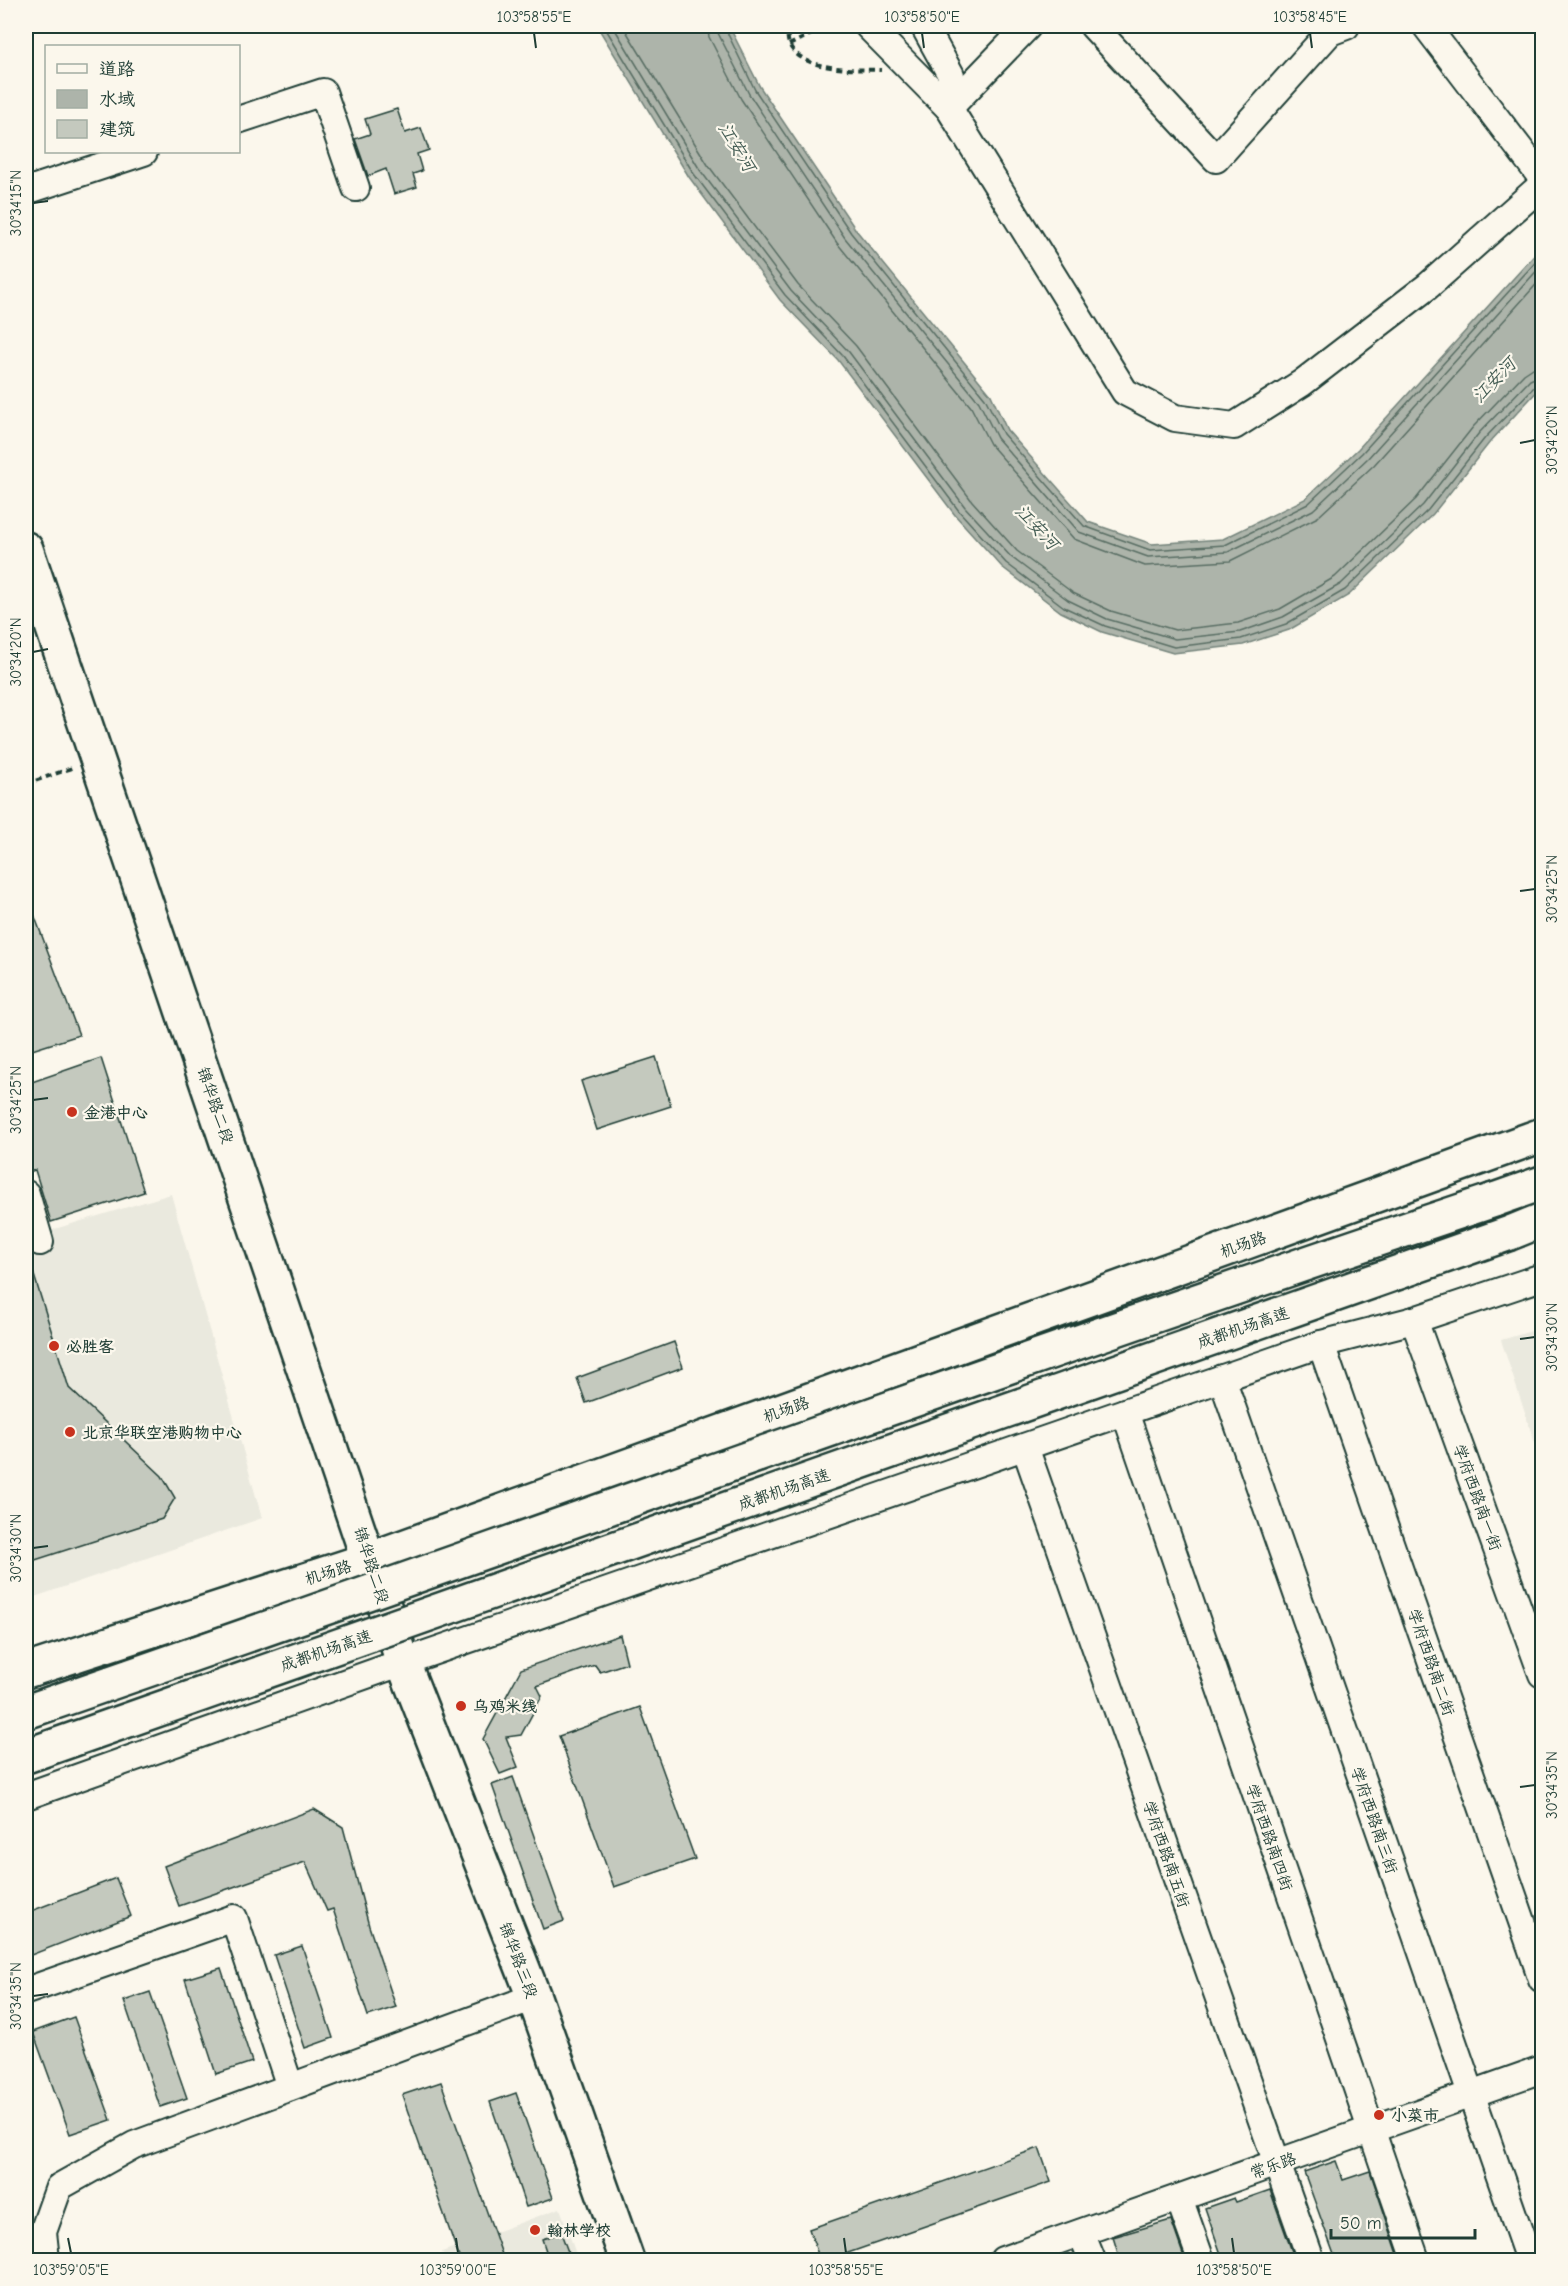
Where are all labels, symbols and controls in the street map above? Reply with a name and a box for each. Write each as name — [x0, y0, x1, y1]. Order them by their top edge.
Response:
text: 103°58'55"E — [497, 8, 571, 26]
text: 103°58'50"E — [884, 8, 960, 26]
text: 103°58'45"E — [1273, 8, 1347, 26]
legend — [45, 45, 240, 153]
text: 道路 — [99, 59, 135, 80]
text: 水域 — [99, 89, 135, 110]
text: 建筑 — [99, 119, 135, 140]
water label: 江安河 — [714, 119, 761, 178]
text: 30°34'15"N — [7, 170, 25, 236]
water label: 江安河 — [1468, 351, 1523, 407]
text: 30°34'20"N — [1543, 405, 1561, 475]
water label: 江安河 — [1011, 500, 1065, 556]
text: 30°34'20"N — [7, 617, 25, 687]
text: 30°34'25"N — [1543, 855, 1561, 923]
street label: 锦华路二段 — [194, 1065, 237, 1146]
text: 30°34'25"N — [7, 1066, 25, 1134]
place label: 金港中心 — [84, 1104, 148, 1122]
marker: 金港中心 — [65, 1105, 79, 1119]
street label: 机场路 — [1218, 1228, 1269, 1262]
text: 30°34'30"N — [1543, 1303, 1561, 1371]
street label: 成都机场高速 — [1195, 1304, 1292, 1352]
place label: 必胜客 — [66, 1338, 114, 1356]
marker: 必胜客 — [47, 1339, 61, 1353]
street label: 机场路 — [761, 1393, 812, 1427]
place label: 北京华联空港购物中心 — [82, 1424, 242, 1442]
marker: 北京华联空港购物中心 — [63, 1425, 77, 1439]
street label: 学府西路南一街 — [1449, 1442, 1505, 1553]
street label: 成都机场高速 — [736, 1466, 833, 1514]
text: 30°34'30"N — [7, 1514, 25, 1582]
street label: 锦华路二段 — [350, 1524, 392, 1606]
street label: 机场路 — [303, 1557, 354, 1589]
street label: 学府西路南二街 — [1404, 1606, 1458, 1718]
street label: 成都机场高速 — [278, 1627, 375, 1675]
place label: 乌鸡米线 — [473, 1698, 537, 1716]
marker: 乌鸡米线 — [454, 1699, 468, 1713]
text: 30°34'35"N — [1543, 1751, 1561, 1819]
street label: 学府西路南三街 — [1347, 1764, 1401, 1876]
street label: 学府西路南四街 — [1242, 1781, 1296, 1893]
street label: 学府西路南五街 — [1139, 1798, 1193, 1910]
street label: 锦华路三段 — [495, 1920, 541, 2001]
text: 30°34'35"N — [7, 1962, 25, 2030]
place label: 小菜市 — [1391, 2107, 1439, 2125]
marker: 小菜市 — [1372, 2108, 1386, 2122]
street label: 常乐路 — [1248, 2149, 1299, 2183]
scale bar — [1331, 2202, 1475, 2240]
text: 50 m — [1340, 2213, 1382, 2234]
place label: 翰林学校 — [547, 2222, 611, 2240]
marker: 翰林学校 — [528, 2223, 542, 2237]
text: 103°59'05"E — [33, 2261, 109, 2279]
text: 103°59'00"E — [420, 2261, 496, 2279]
text: 103°58'55"E — [809, 2261, 883, 2279]
text: 103°58'50"E — [1196, 2261, 1272, 2279]

